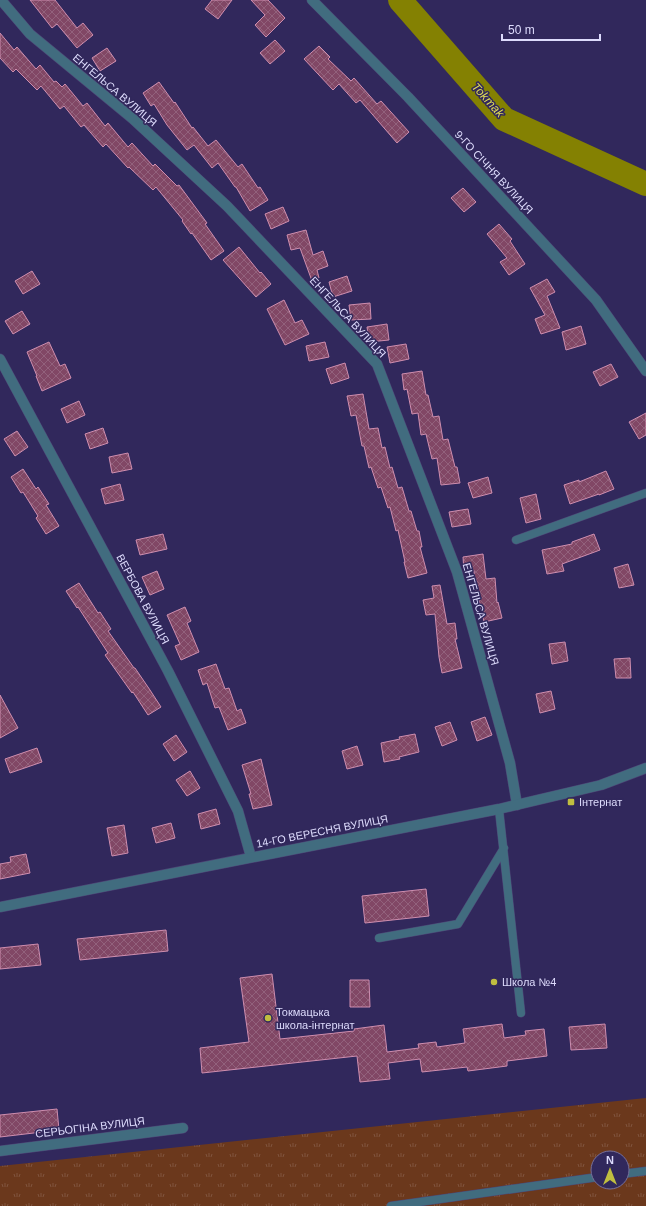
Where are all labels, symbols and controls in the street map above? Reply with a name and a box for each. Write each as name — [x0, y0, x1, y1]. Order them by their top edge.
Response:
scale bar — [502, 16, 600, 42]
text: 50 m — [508, 23, 535, 37]
street label: ЕНГЕЛЬСА ВУЛИЦЯ — [71, 51, 159, 129]
water label: Tokmak — [469, 80, 508, 121]
street label: 9-ГО СІЧНЯ ВУЛИЦЯ — [453, 128, 536, 216]
street label: ЕНГЕЛЬСА ВУЛИЦЯ — [308, 274, 388, 360]
street label: ВЕРБОВА ВУЛИЦЯ — [114, 552, 172, 646]
street label: ЕНГЕЛЬСА ВУЛИЦЯ — [461, 562, 501, 666]
place label: Інтернат — [579, 796, 622, 808]
marker: Інтернат — [566, 797, 576, 807]
street label: 14-ГО ВЕРЕСНЯ ВУЛИЦЯ — [255, 812, 389, 850]
place label: Школа №4 — [502, 976, 556, 988]
marker: Школа №4 — [489, 977, 499, 987]
place label: Токмацька школа-інтернат — [276, 1006, 355, 1031]
marker: Токмацька школа-інтернат — [263, 1013, 273, 1023]
street label: СЕРЬОГІНА ВУЛИЦЯ — [35, 1114, 146, 1140]
north arrow — [590, 1150, 630, 1190]
text: N — [606, 1154, 614, 1166]

